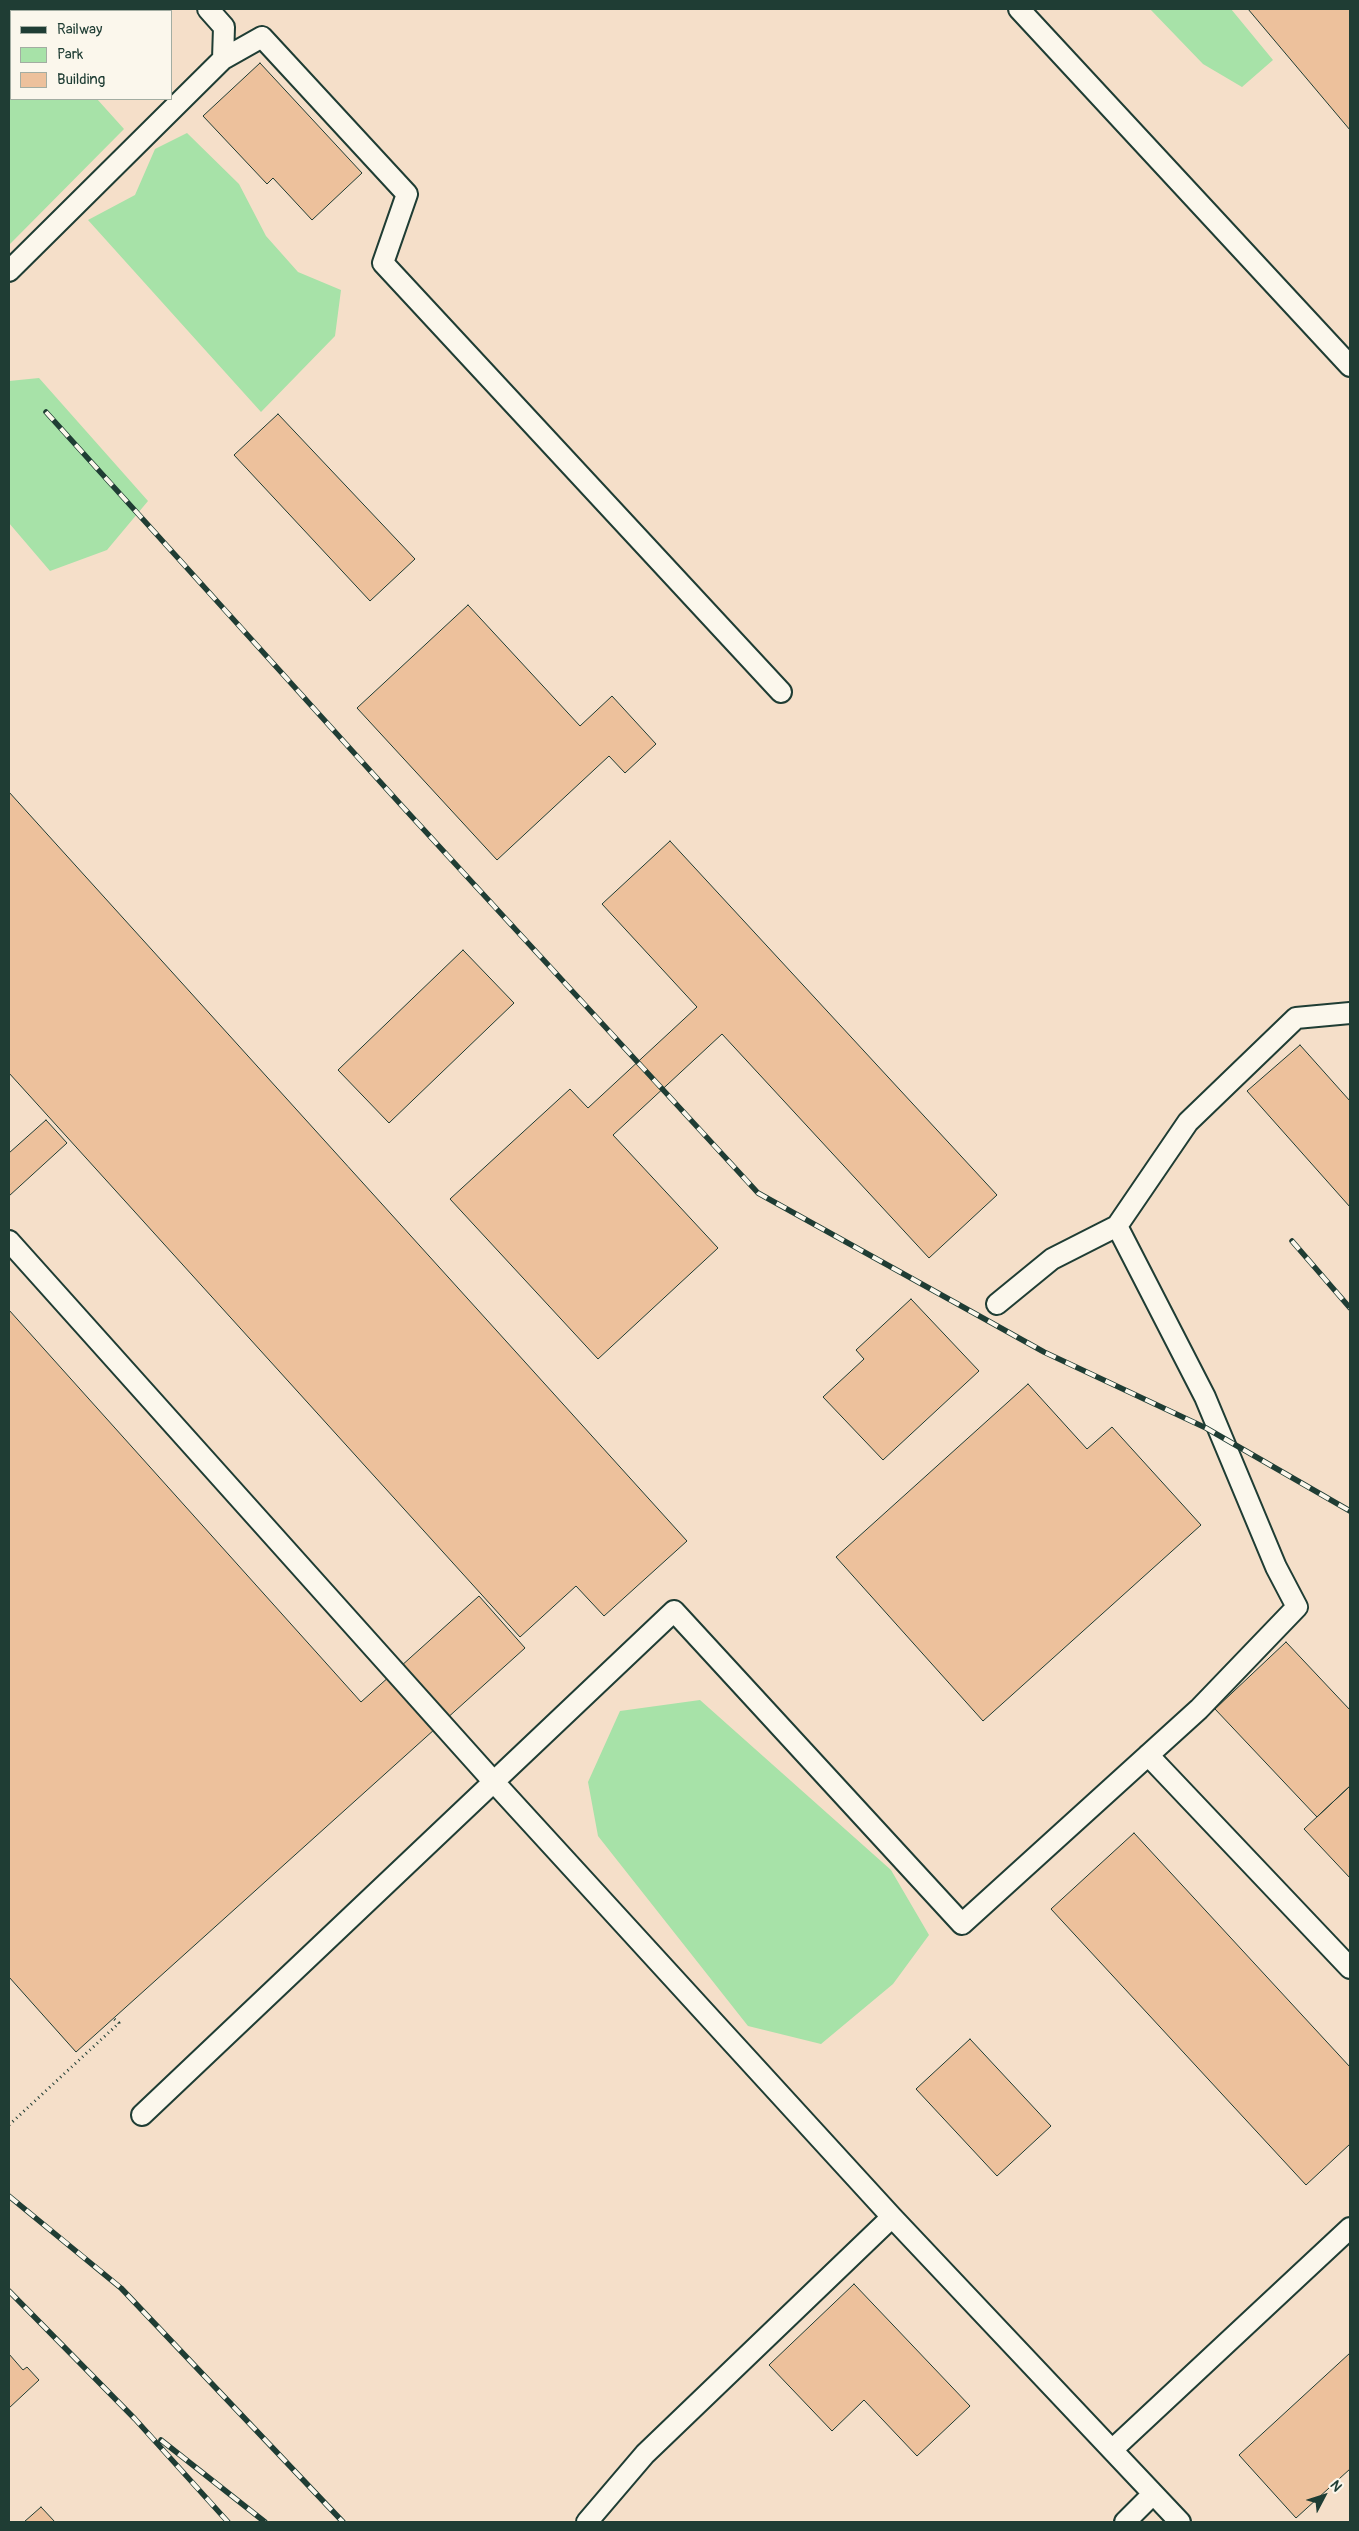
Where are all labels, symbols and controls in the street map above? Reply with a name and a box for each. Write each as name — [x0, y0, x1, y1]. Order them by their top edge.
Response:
legend — [10, 10, 172, 100]
text: Railway — [57, 20, 102, 39]
text: Park — [57, 45, 83, 64]
text: Building — [57, 70, 105, 89]
north arrow — [1299, 2471, 1349, 2521]
text: N — [1326, 2477, 1345, 2495]

